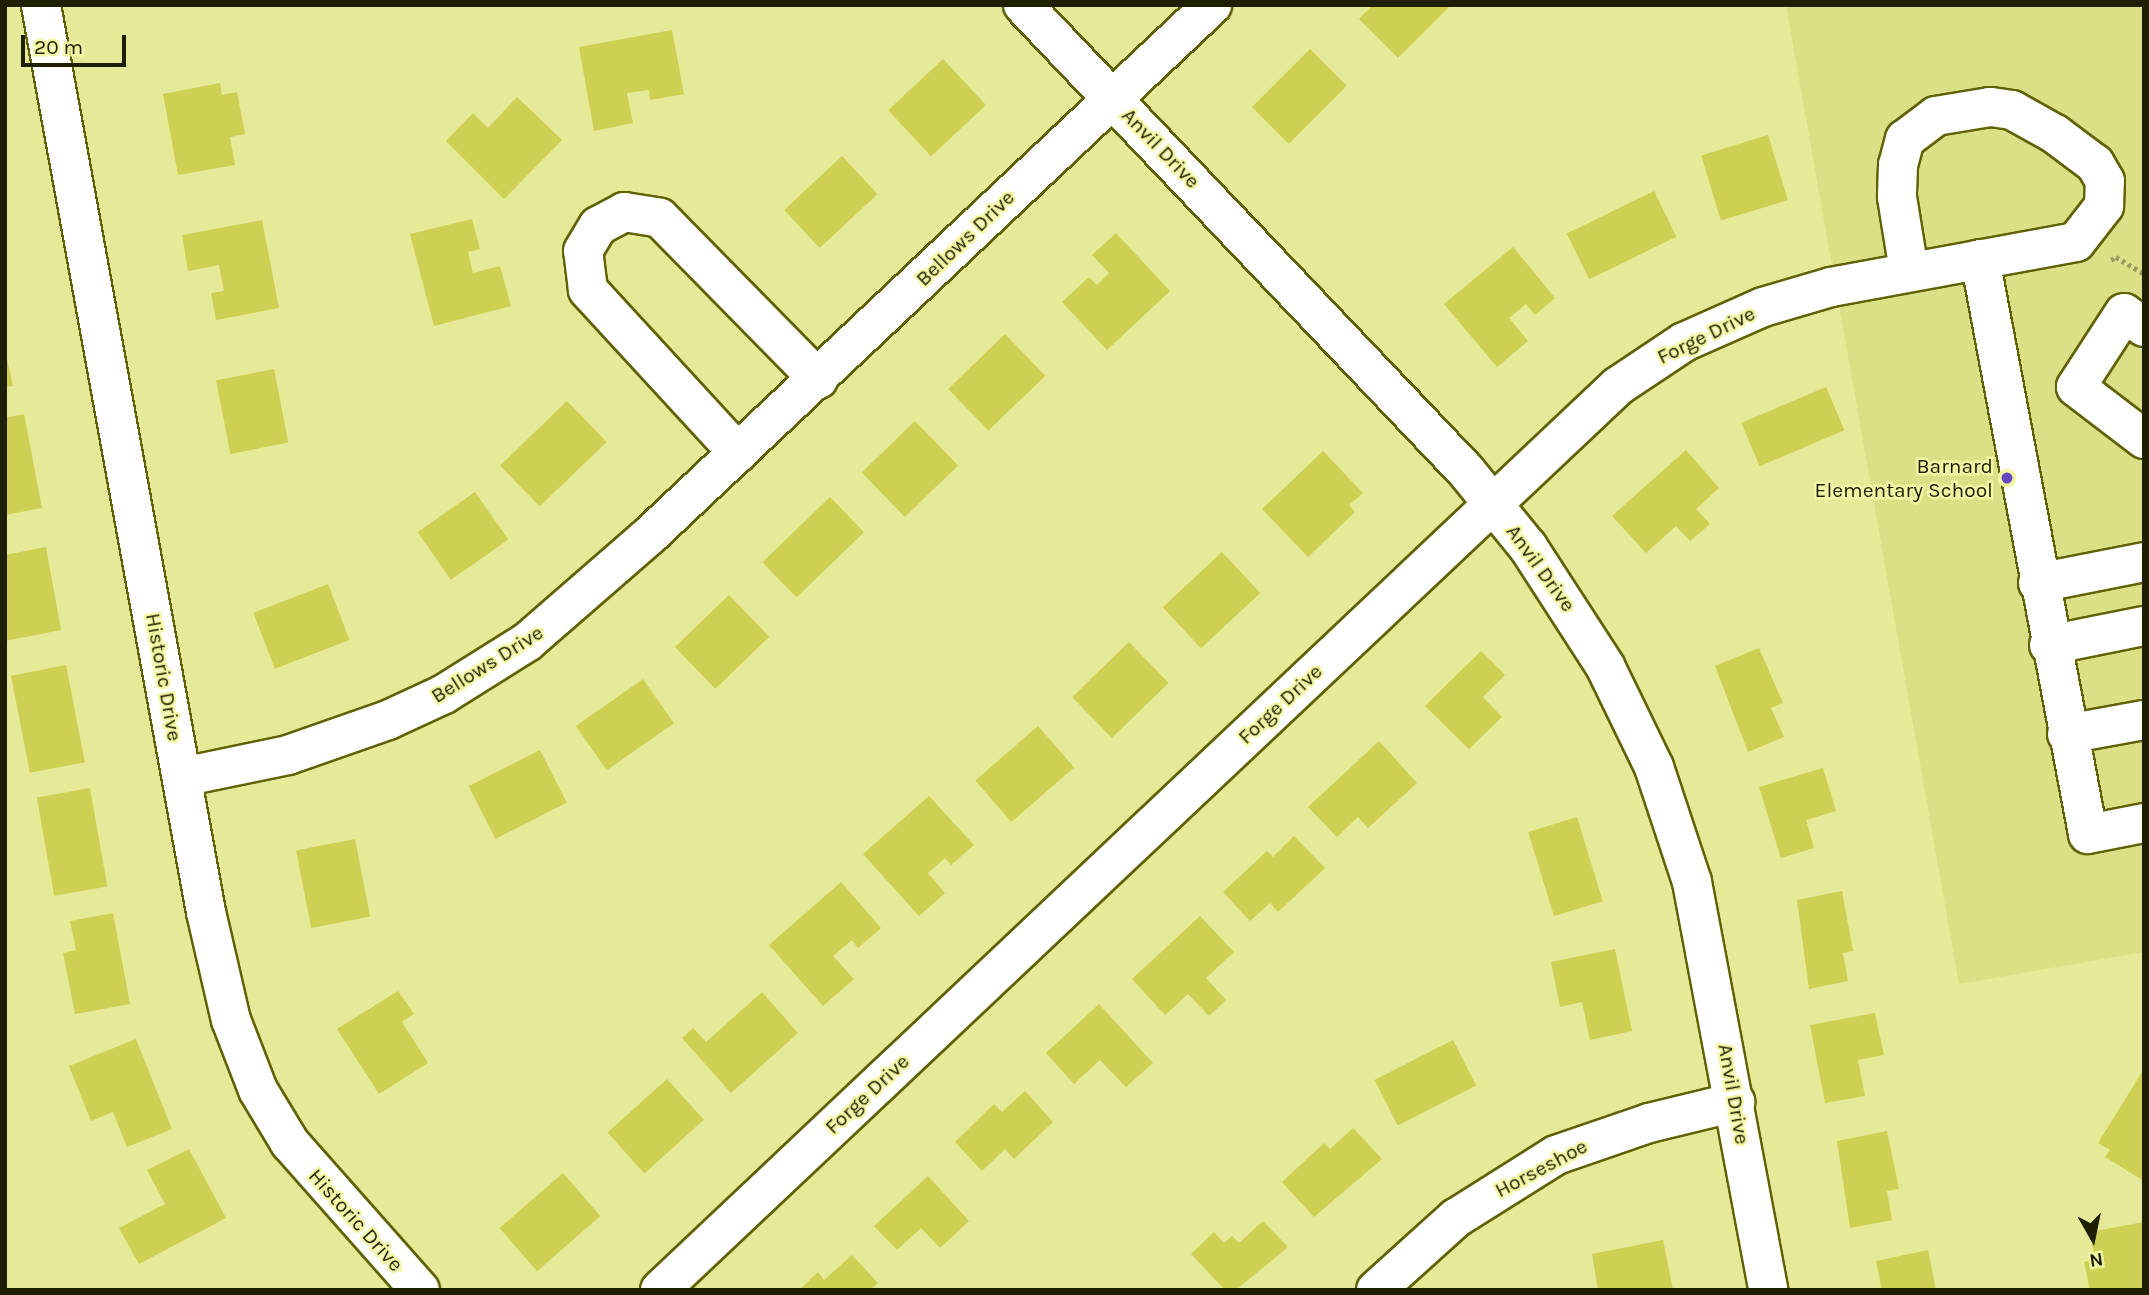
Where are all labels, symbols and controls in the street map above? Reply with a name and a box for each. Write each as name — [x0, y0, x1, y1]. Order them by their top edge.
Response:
scale bar — [24, 21, 130, 65]
text: 20 m — [34, 35, 83, 59]
street label: Anvil Drive — [1117, 103, 1205, 193]
street label: Bellows Drive — [910, 185, 1020, 291]
street label: Forge Drive — [1653, 300, 1759, 370]
place label: Barnard Elementary School — [1815, 453, 1993, 503]
marker: Barnard Elementary School — [1999, 470, 2015, 486]
street label: Anvil Drive — [1501, 520, 1581, 616]
street label: Historic Drive — [140, 611, 188, 743]
street label: Bellows Drive — [426, 620, 548, 708]
street label: Forge Drive — [1233, 659, 1327, 749]
street label: Anvil Drive — [1713, 1042, 1755, 1146]
street label: Forge Drive — [820, 1049, 914, 1139]
street label: Horseshoe — [1491, 1133, 1591, 1203]
street label: Historic Drive — [303, 1163, 409, 1277]
north arrow — [2058, 1204, 2128, 1274]
text: N — [2088, 1248, 2105, 1272]

